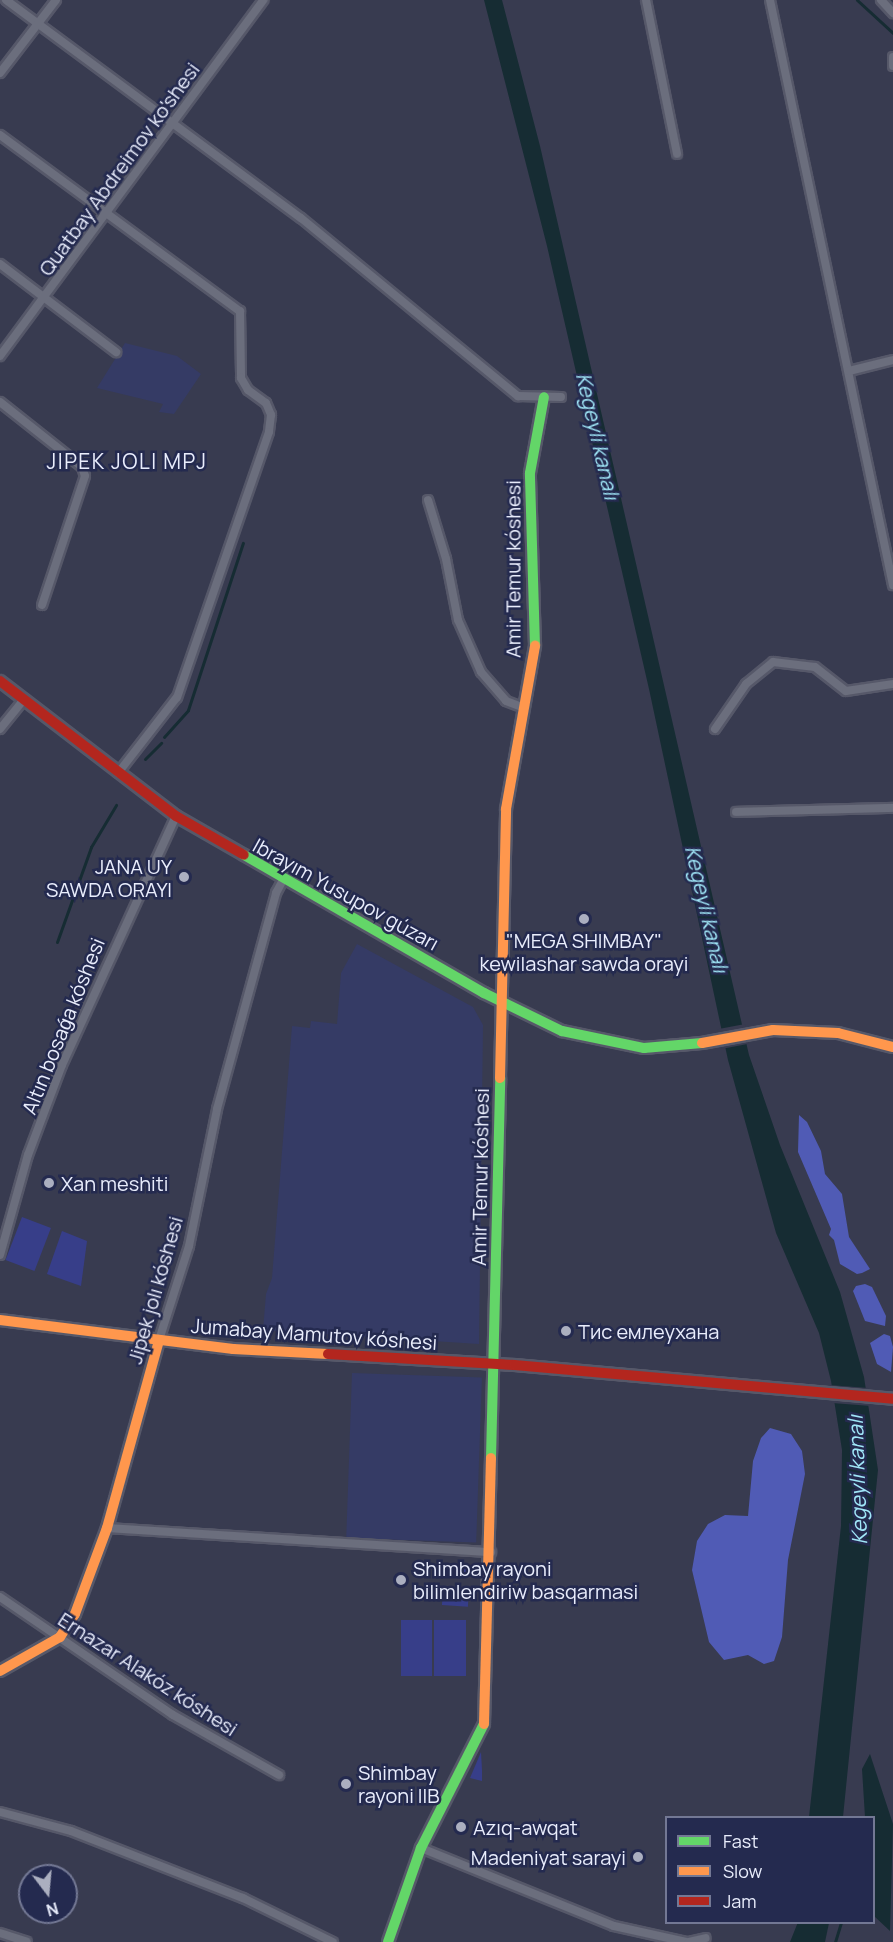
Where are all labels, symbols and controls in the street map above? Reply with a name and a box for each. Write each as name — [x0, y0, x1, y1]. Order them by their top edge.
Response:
street label: Quatbay Abdreimov ko'shesi — [34, 58, 204, 280]
water label: Kegeyli kanalı — [571, 370, 625, 502]
district label: JIPEK JOLI MPJ — [46, 448, 208, 474]
street label: Amir Temur kóshesi — [501, 480, 525, 658]
street label: Ibrayım Yusupov gúzarı — [249, 833, 443, 955]
water label: Kegeyli kanalı — [680, 843, 734, 975]
place label: JANA UY SAWDA ORAYI — [46, 854, 172, 901]
marker: JANA UY SAWDA ORAYI — [177, 870, 191, 884]
marker: "MEGA SHIMBAY" kewilashar sawda orayi — [577, 912, 591, 926]
place label: "MEGA SHIMBAY" kewilashar sawda orayi — [480, 928, 688, 975]
street label: Altın bosaǵa kóshesi — [17, 934, 109, 1118]
street label: Amir Temur kóshesi — [466, 1088, 494, 1266]
place label: Xan meshiti — [61, 1171, 168, 1195]
marker: Xan meshiti — [42, 1176, 56, 1190]
street label: Jipek jolı kóshesi — [122, 1214, 188, 1366]
street label: Jumabay Mamutov kóshesi — [190, 1313, 438, 1355]
place label: Тис емлеухана — [578, 1319, 719, 1343]
marker: Тис емлеухана — [559, 1324, 573, 1338]
water label: Kegeyli kanalı — [842, 1415, 872, 1545]
place label: Shimbay rayoni bilimlendiriw basqarmasi — [413, 1556, 638, 1603]
marker: Shimbay rayoni bilimlendiriw basqarmasi — [394, 1573, 408, 1587]
street label: Ernazar Alakóz kóshesi — [54, 1607, 242, 1741]
place label: Shimbay rayoni IIB — [358, 1760, 439, 1807]
marker: Shimbay rayoni IIB — [339, 1777, 353, 1791]
place label: Azıq-awqat — [473, 1815, 578, 1839]
legend — [665, 1816, 875, 1924]
marker: Azıq-awqat — [454, 1820, 468, 1834]
text: Fast — [723, 1829, 758, 1853]
place label: Madeniyat sarayi — [471, 1845, 626, 1869]
marker: Madeniyat sarayi — [631, 1850, 645, 1864]
text: Slow — [723, 1859, 762, 1883]
north arrow — [18, 1864, 78, 1924]
text: Jam — [723, 1889, 757, 1913]
text: N — [44, 1897, 61, 1922]

